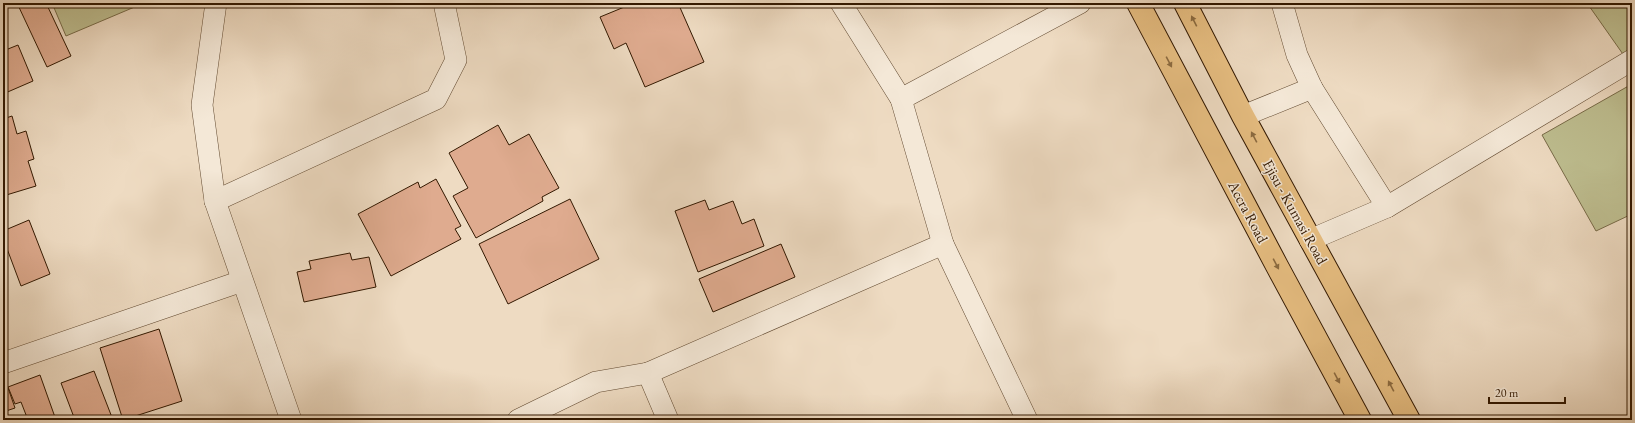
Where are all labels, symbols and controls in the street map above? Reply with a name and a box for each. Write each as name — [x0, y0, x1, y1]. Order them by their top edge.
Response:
one-way arrow — [1191, 15, 1197, 27]
one-way arrow — [1166, 57, 1172, 68]
one-way arrow — [1251, 131, 1258, 142]
street label: Ejisu - Kumasi Road — [1259, 156, 1332, 268]
street label: Accra Road — [1224, 177, 1273, 246]
one-way arrow — [1272, 258, 1279, 270]
one-way arrow — [1334, 373, 1341, 384]
scale bar — [1489, 379, 1565, 405]
one-way arrow — [1387, 380, 1394, 391]
text: 20 m — [1495, 385, 1519, 401]

